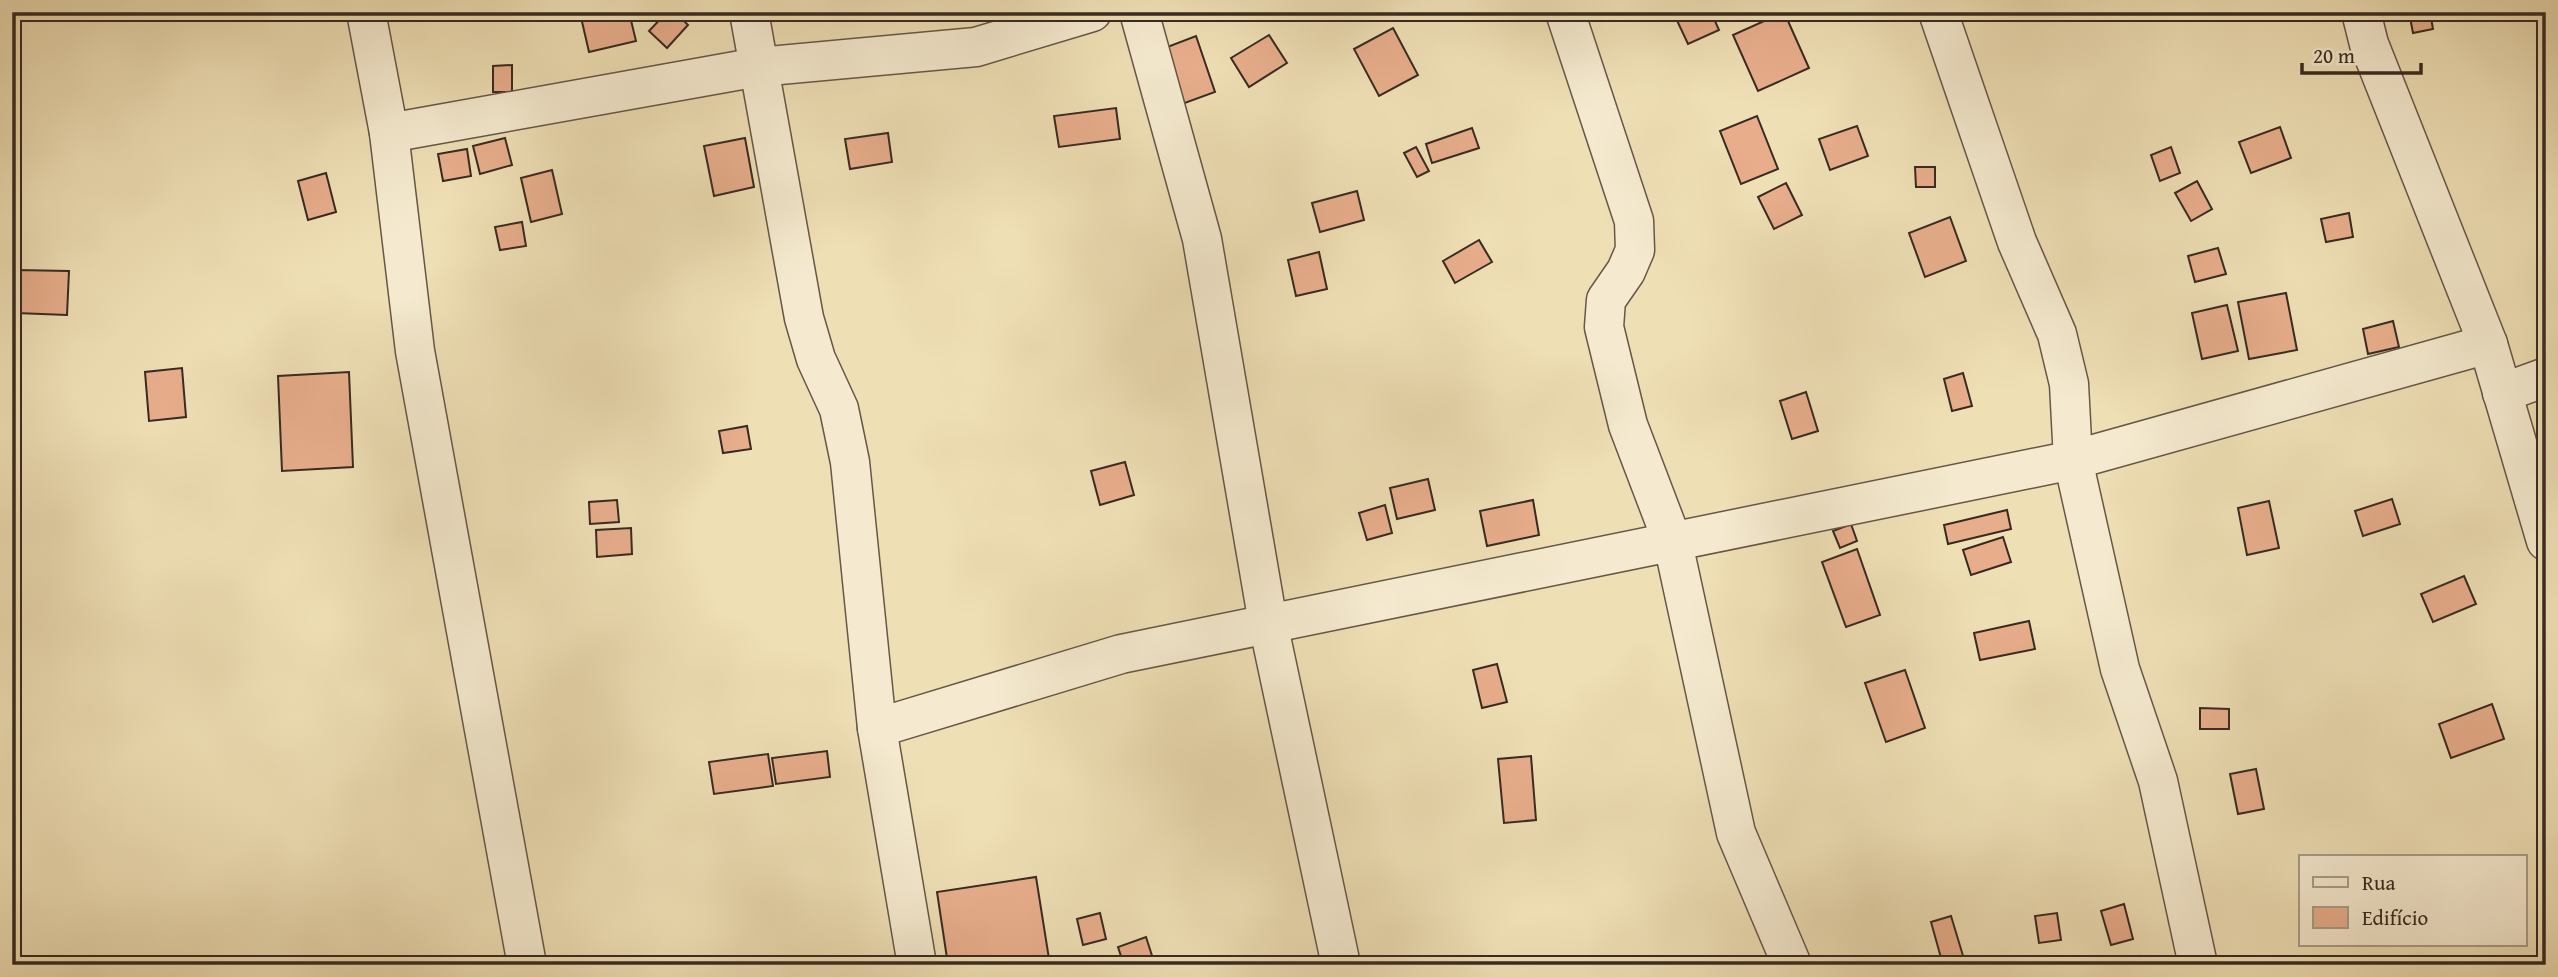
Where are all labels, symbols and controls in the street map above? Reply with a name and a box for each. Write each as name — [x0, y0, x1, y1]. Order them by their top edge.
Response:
scale bar — [2302, 32, 2422, 76]
text: 20 m — [2313, 40, 2355, 71]
legend — [2299, 855, 2526, 946]
text: Rua — [2362, 867, 2395, 898]
text: Edifício — [2362, 902, 2428, 933]

